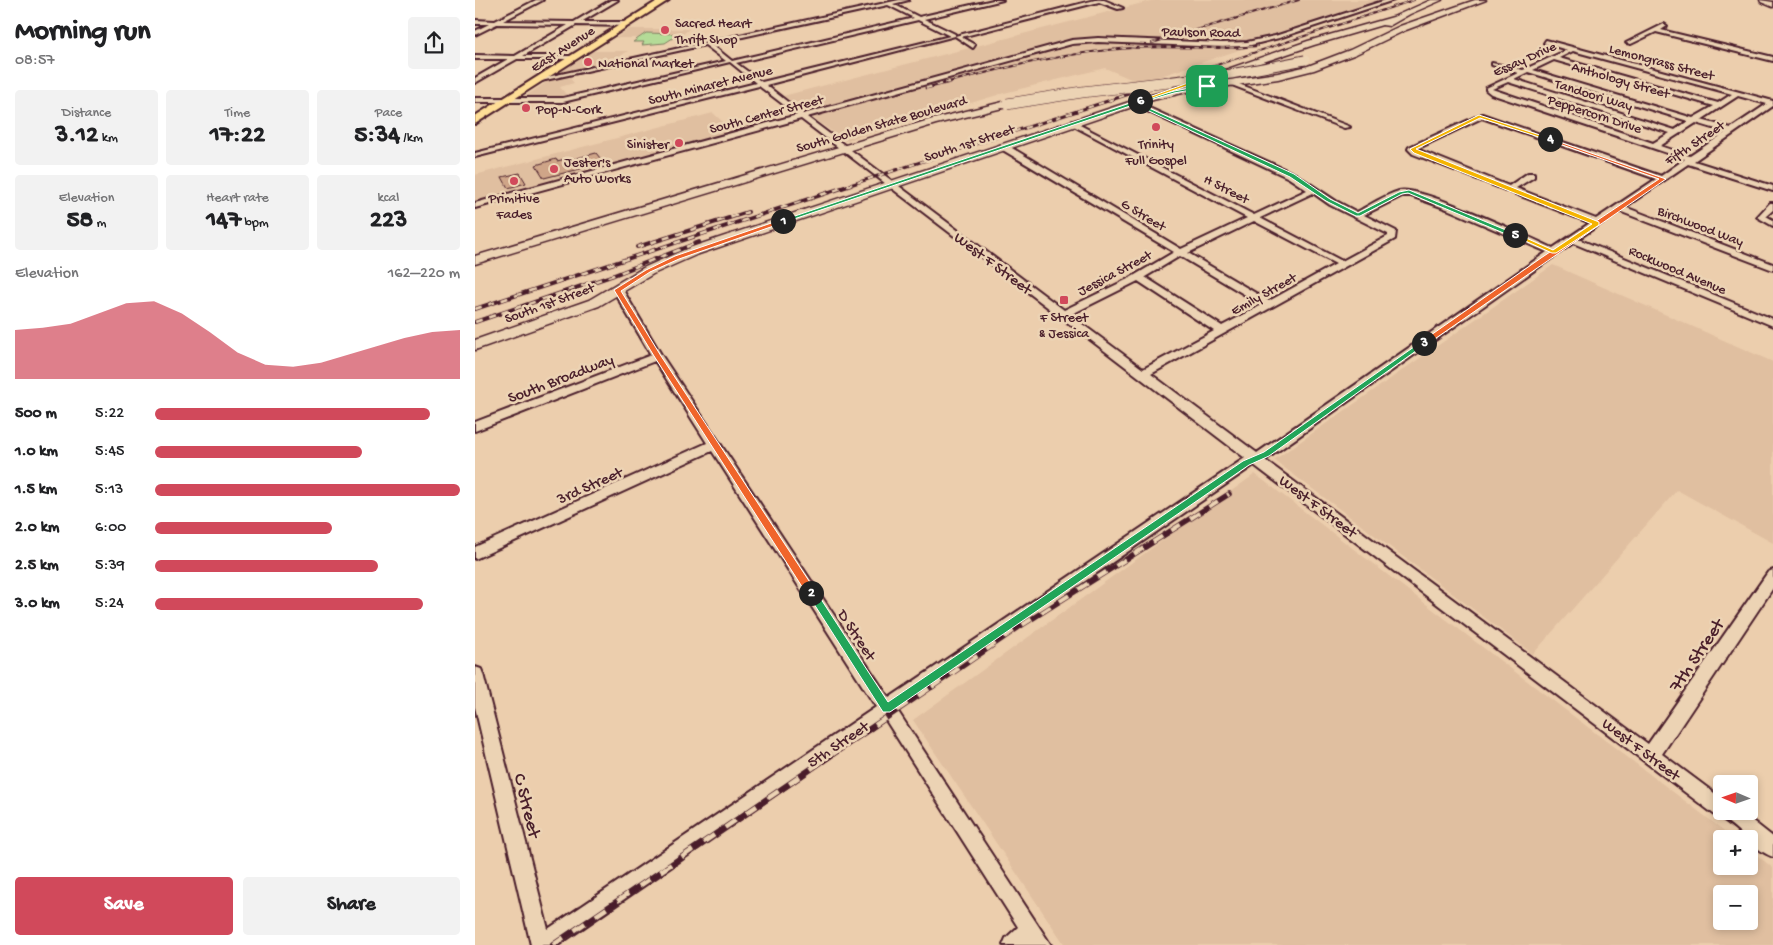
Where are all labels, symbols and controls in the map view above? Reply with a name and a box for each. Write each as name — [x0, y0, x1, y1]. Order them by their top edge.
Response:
text: Morning run — [15, 16, 150, 49]
place label: Sacred Heart Thrift Shop — [674, 16, 753, 49]
button: share — [408, 17, 460, 69]
street label: East Avenue — [528, 23, 599, 77]
marker: Sacred Heart Thrift Shop — [659, 24, 671, 36]
street label: Paulson Road — [1161, 24, 1242, 43]
street label: Essay Drive — [1491, 38, 1560, 82]
street label: Lemongrass Street — [1607, 41, 1717, 86]
text: 08:57 — [15, 52, 55, 71]
marker: National Market — [582, 56, 594, 68]
place label: National Market — [598, 56, 695, 73]
street label: Anthology Street — [1569, 59, 1673, 104]
street label: South Minaret Avenue — [647, 63, 775, 110]
pin — [1186, 65, 1228, 107]
icon: arrive — [1193, 72, 1221, 100]
street label: Tandoori Way — [1551, 76, 1634, 116]
pin: 6 — [1127, 88, 1153, 114]
street label: South Center Street — [708, 92, 827, 139]
street label: South Golden State Boulevard — [795, 92, 970, 158]
street label: Peppercorn Drive — [1544, 92, 1644, 139]
text: 6 — [1137, 93, 1144, 110]
marker: Pop-N-Cork — [520, 102, 532, 114]
place label: Pop-N-Cork — [535, 102, 604, 119]
text: Distance — [62, 105, 111, 122]
text: Time — [225, 105, 250, 122]
text: Pace — [375, 105, 402, 122]
street label: Fifth Street — [1661, 117, 1730, 171]
street label: South 1st Street — [922, 121, 1018, 167]
marker: Trinity Full Gospel — [1150, 121, 1162, 133]
text: 3.12 — [55, 122, 98, 151]
text: 17:22 — [210, 122, 265, 151]
text: 5:34 — [354, 122, 400, 151]
pin: 4 — [1537, 126, 1563, 152]
text: km — [98, 130, 118, 147]
text: /km — [400, 130, 423, 147]
text: 4 — [1547, 131, 1554, 148]
place label: Sinister — [627, 137, 670, 154]
marker: Sinister — [673, 137, 685, 149]
place label: Trinity Full Gospel — [1124, 137, 1187, 170]
place label: Jester's Auto Works — [564, 155, 631, 188]
marker: Jester's Auto Works — [548, 163, 560, 175]
street label: H Street — [1200, 172, 1253, 209]
marker: Primitive Fades — [508, 175, 520, 187]
text: Elevation — [59, 190, 114, 207]
text: Heart rate — [206, 190, 269, 207]
text: kcal — [378, 190, 399, 207]
place label: Primitive Fades — [488, 191, 540, 224]
street label: G Street — [1117, 196, 1169, 237]
street label: Birchwood Way — [1654, 203, 1746, 252]
text: 58 — [66, 207, 93, 236]
text: 147 — [206, 207, 241, 236]
text: 223 — [370, 207, 407, 236]
pin: 1 — [771, 208, 795, 234]
text: 1 — [781, 213, 786, 230]
text: m — [93, 215, 107, 232]
text: bpm — [241, 215, 269, 232]
pin: 5 — [1503, 222, 1527, 248]
text: 5 — [1512, 227, 1519, 244]
street label: West F Street — [949, 229, 1036, 301]
street label: Rockwood Avenue — [1626, 243, 1729, 300]
street label: Jessica Street — [1075, 247, 1156, 301]
text: Elevation — [15, 265, 79, 284]
text: 162–220 m — [388, 265, 460, 284]
street label: Emily Street — [1228, 270, 1301, 320]
street label: South 1st Street — [503, 280, 598, 328]
marker: F Street & Jessica — [1058, 294, 1070, 306]
place label: F Street & Jessica — [1039, 310, 1090, 343]
pin: 3 — [1411, 330, 1437, 356]
text: 3 — [1421, 335, 1428, 352]
street label: South Broadway — [506, 351, 617, 409]
text: 500 m — [15, 405, 57, 424]
text: 5:22 — [95, 405, 124, 424]
text: 1.0 km — [15, 443, 58, 462]
text: 5:45 — [95, 443, 124, 462]
street label: 3rd Street — [554, 464, 628, 510]
street label: West F Street — [1274, 472, 1361, 544]
text: 1.5 km — [15, 481, 57, 500]
text: 5:13 — [95, 481, 123, 500]
text: 2.0 km — [15, 519, 59, 538]
text: 6:00 — [95, 519, 126, 538]
text: 2.5 km — [15, 557, 59, 576]
text: 5:39 — [95, 557, 125, 576]
pin: 2 — [799, 580, 823, 606]
text: 2 — [808, 585, 815, 602]
text: 3.0 km — [15, 595, 60, 614]
text: 5:24 — [95, 595, 124, 614]
street label: D Street — [831, 606, 879, 666]
street label: 7th Street — [1665, 613, 1732, 698]
street label: West F Street — [1597, 715, 1684, 787]
street label: 5th Street — [805, 718, 874, 773]
street label: C Street — [507, 771, 545, 843]
north arrow — [1713, 775, 1757, 820]
map controls — [1713, 775, 1758, 930]
button: + — [1713, 830, 1758, 875]
button: Save — [15, 877, 233, 935]
button: Share — [243, 877, 460, 935]
button: − — [1713, 885, 1758, 930]

